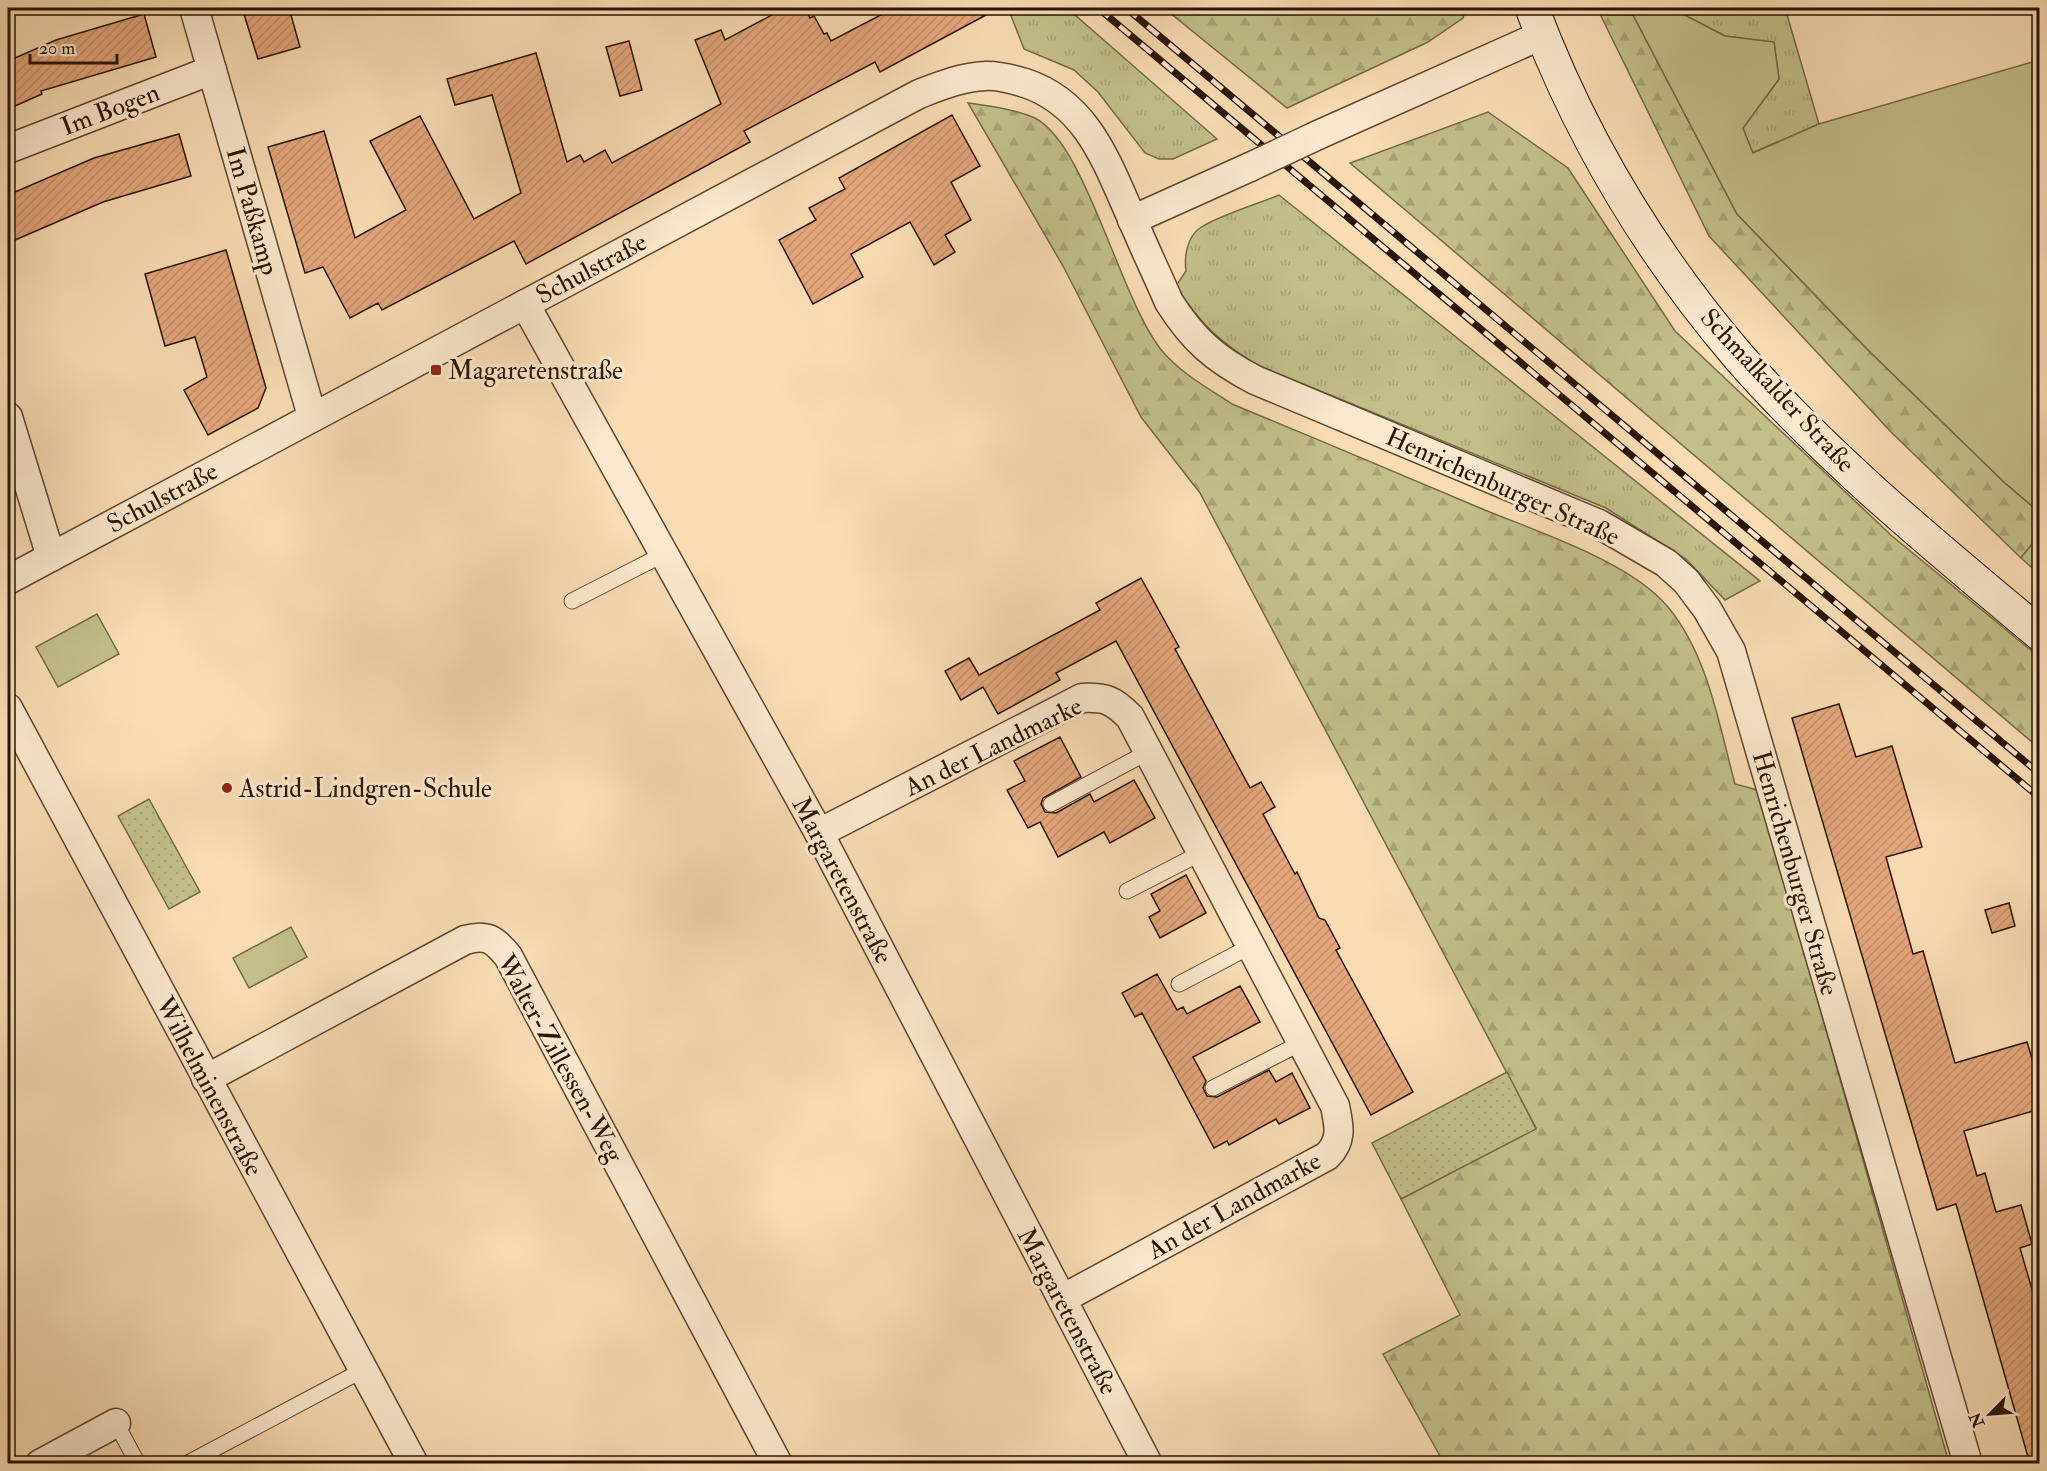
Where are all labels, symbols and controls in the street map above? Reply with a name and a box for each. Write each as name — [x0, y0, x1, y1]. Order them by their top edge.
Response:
scale bar — [30, 27, 117, 65]
text: 20 m — [39, 37, 75, 60]
street label: Im Bogen — [57, 77, 164, 143]
street label: Im Paßkamp — [218, 144, 286, 279]
street label: Schulstraße — [530, 226, 653, 311]
street label: Schmalkalder Straße — [1693, 302, 1862, 479]
place label: Magaretenstraße — [448, 355, 623, 387]
marker: Magaretenstraße — [429, 363, 443, 377]
street label: Henrichenburger Straße — [1381, 421, 1625, 553]
street label: Schulstraße — [101, 455, 224, 540]
street label: An der Landmarke — [899, 690, 1087, 804]
street label: Henrichenburger Straße — [1745, 747, 1845, 999]
place label: Astrid-Lindgren-Schule — [238, 773, 492, 805]
marker: Astrid-Lindgren-Schule — [220, 781, 234, 795]
street label: Margaretenstraße — [785, 791, 900, 970]
street label: Walter-Zillessen-Weg — [489, 948, 631, 1169]
street label: Wilhelminenstraße — [148, 990, 270, 1182]
street label: An der Landmarke — [1141, 1145, 1327, 1267]
street label: Margaretenstraße — [1010, 1222, 1125, 1401]
north arrow — [1960, 1384, 2020, 1444]
text: N — [1965, 1409, 1990, 1432]

